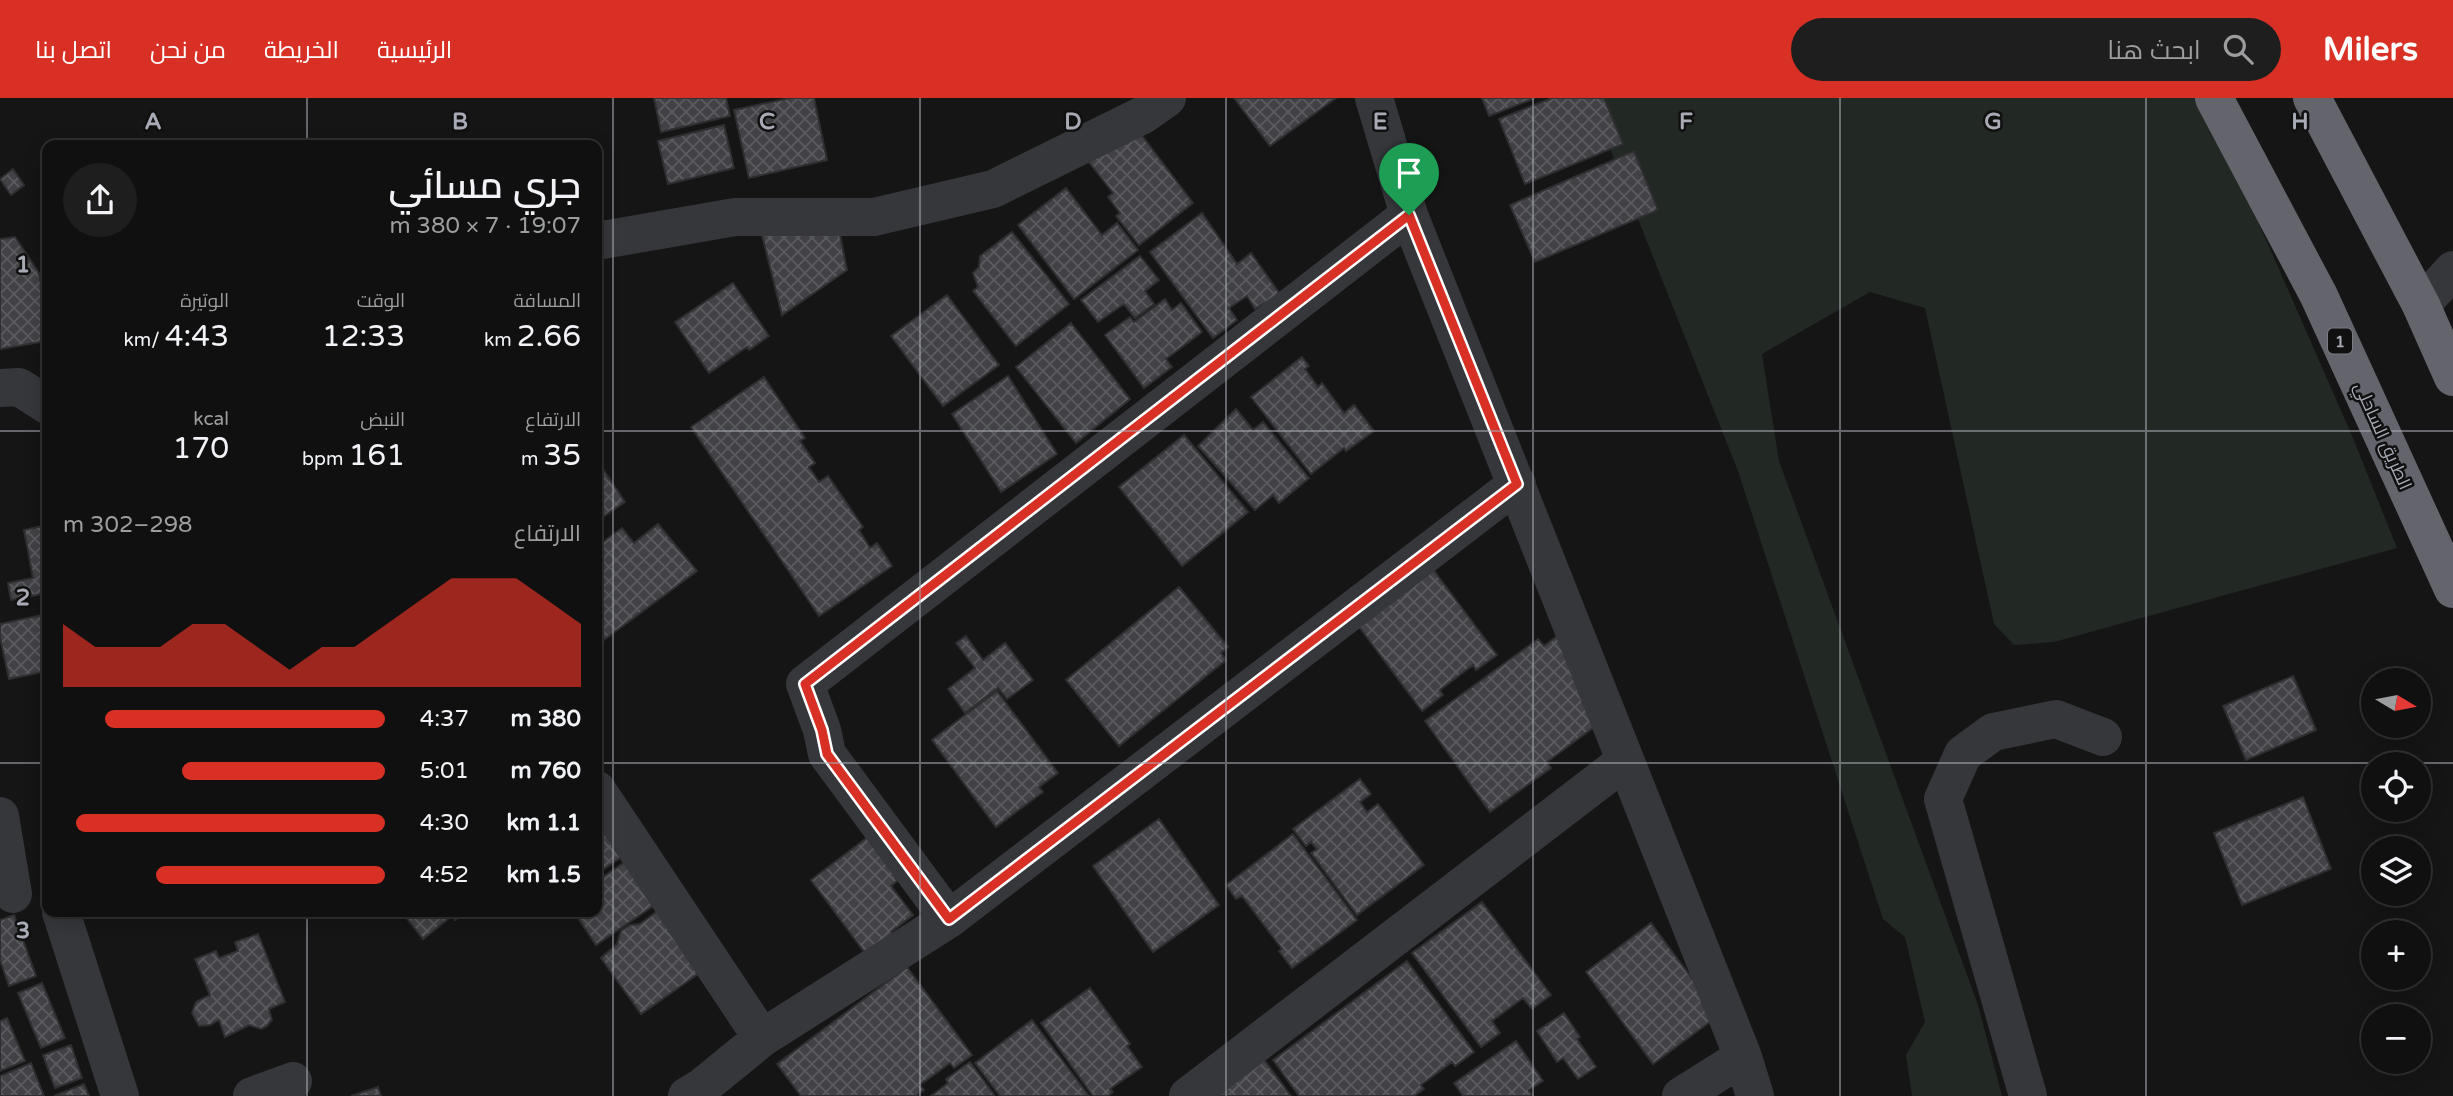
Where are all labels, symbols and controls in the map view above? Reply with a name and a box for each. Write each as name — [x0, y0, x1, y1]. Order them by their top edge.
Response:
search box — [1791, 18, 2281, 81]
icon: search — [2219, 30, 2257, 68]
text: Milers — [2323, 30, 2418, 69]
text: ابحث هنا — [2107, 35, 2201, 66]
text: اتصل بنا — [35, 36, 112, 65]
text: من نحن — [150, 36, 226, 65]
text: الخريطة — [264, 36, 339, 65]
text: الرئيسية — [377, 36, 452, 65]
text: A — [144, 108, 162, 136]
text: B — [452, 108, 468, 136]
text: C — [759, 108, 775, 136]
text: D — [1064, 108, 1082, 136]
text: E — [1373, 108, 1387, 136]
text: F — [1679, 108, 1693, 136]
text: G — [1984, 108, 2002, 136]
text: H — [2291, 108, 2309, 136]
pin — [1379, 143, 1439, 215]
icon: arrive — [1390, 154, 1428, 192]
button: share — [63, 163, 137, 237]
text: جري مسائي — [389, 163, 581, 209]
text: 19:07 · 7 × 380 m — [389, 212, 581, 240]
text: 1 — [16, 251, 30, 279]
text: الوتيرة — [180, 290, 229, 312]
text: الوقت — [357, 290, 405, 312]
text: المسافة — [513, 290, 581, 312]
text: 4:43 — [165, 318, 229, 355]
text: 12:33 — [322, 318, 405, 355]
text: 2.66 — [517, 318, 581, 355]
road number: 1 — [2328, 328, 2352, 354]
text: /km — [124, 329, 165, 351]
text: km — [484, 329, 517, 351]
street label: الطريق الساحلي — [2347, 379, 2416, 494]
text: kcal — [193, 408, 229, 430]
text: النبض — [360, 409, 405, 431]
text: الارتفاع — [525, 409, 581, 431]
text: 170 — [172, 430, 229, 467]
text: 161 — [348, 437, 405, 474]
text: 35 — [543, 437, 581, 474]
text: bpm — [302, 448, 348, 470]
text: m — [521, 448, 543, 470]
text: 298–302 m — [63, 511, 193, 539]
text: الارتفاع — [514, 520, 581, 548]
text: 2 — [16, 584, 30, 612]
north arrow — [2361, 668, 2431, 738]
map controls — [2361, 668, 2431, 1074]
text: 4:37 — [420, 705, 469, 733]
text: 380 m — [511, 705, 581, 733]
button: locate — [2361, 752, 2431, 822]
text: 5:01 — [420, 757, 469, 785]
text: 760 m — [511, 757, 581, 785]
text: 4:30 — [420, 809, 469, 837]
text: 1.1 km — [506, 809, 581, 837]
button: layers — [2361, 836, 2431, 906]
text: 4:52 — [420, 861, 469, 889]
text: 1.5 km — [506, 861, 581, 889]
text: 3 — [16, 917, 30, 945]
button: + — [2361, 920, 2431, 990]
button: − — [2361, 1004, 2431, 1074]

